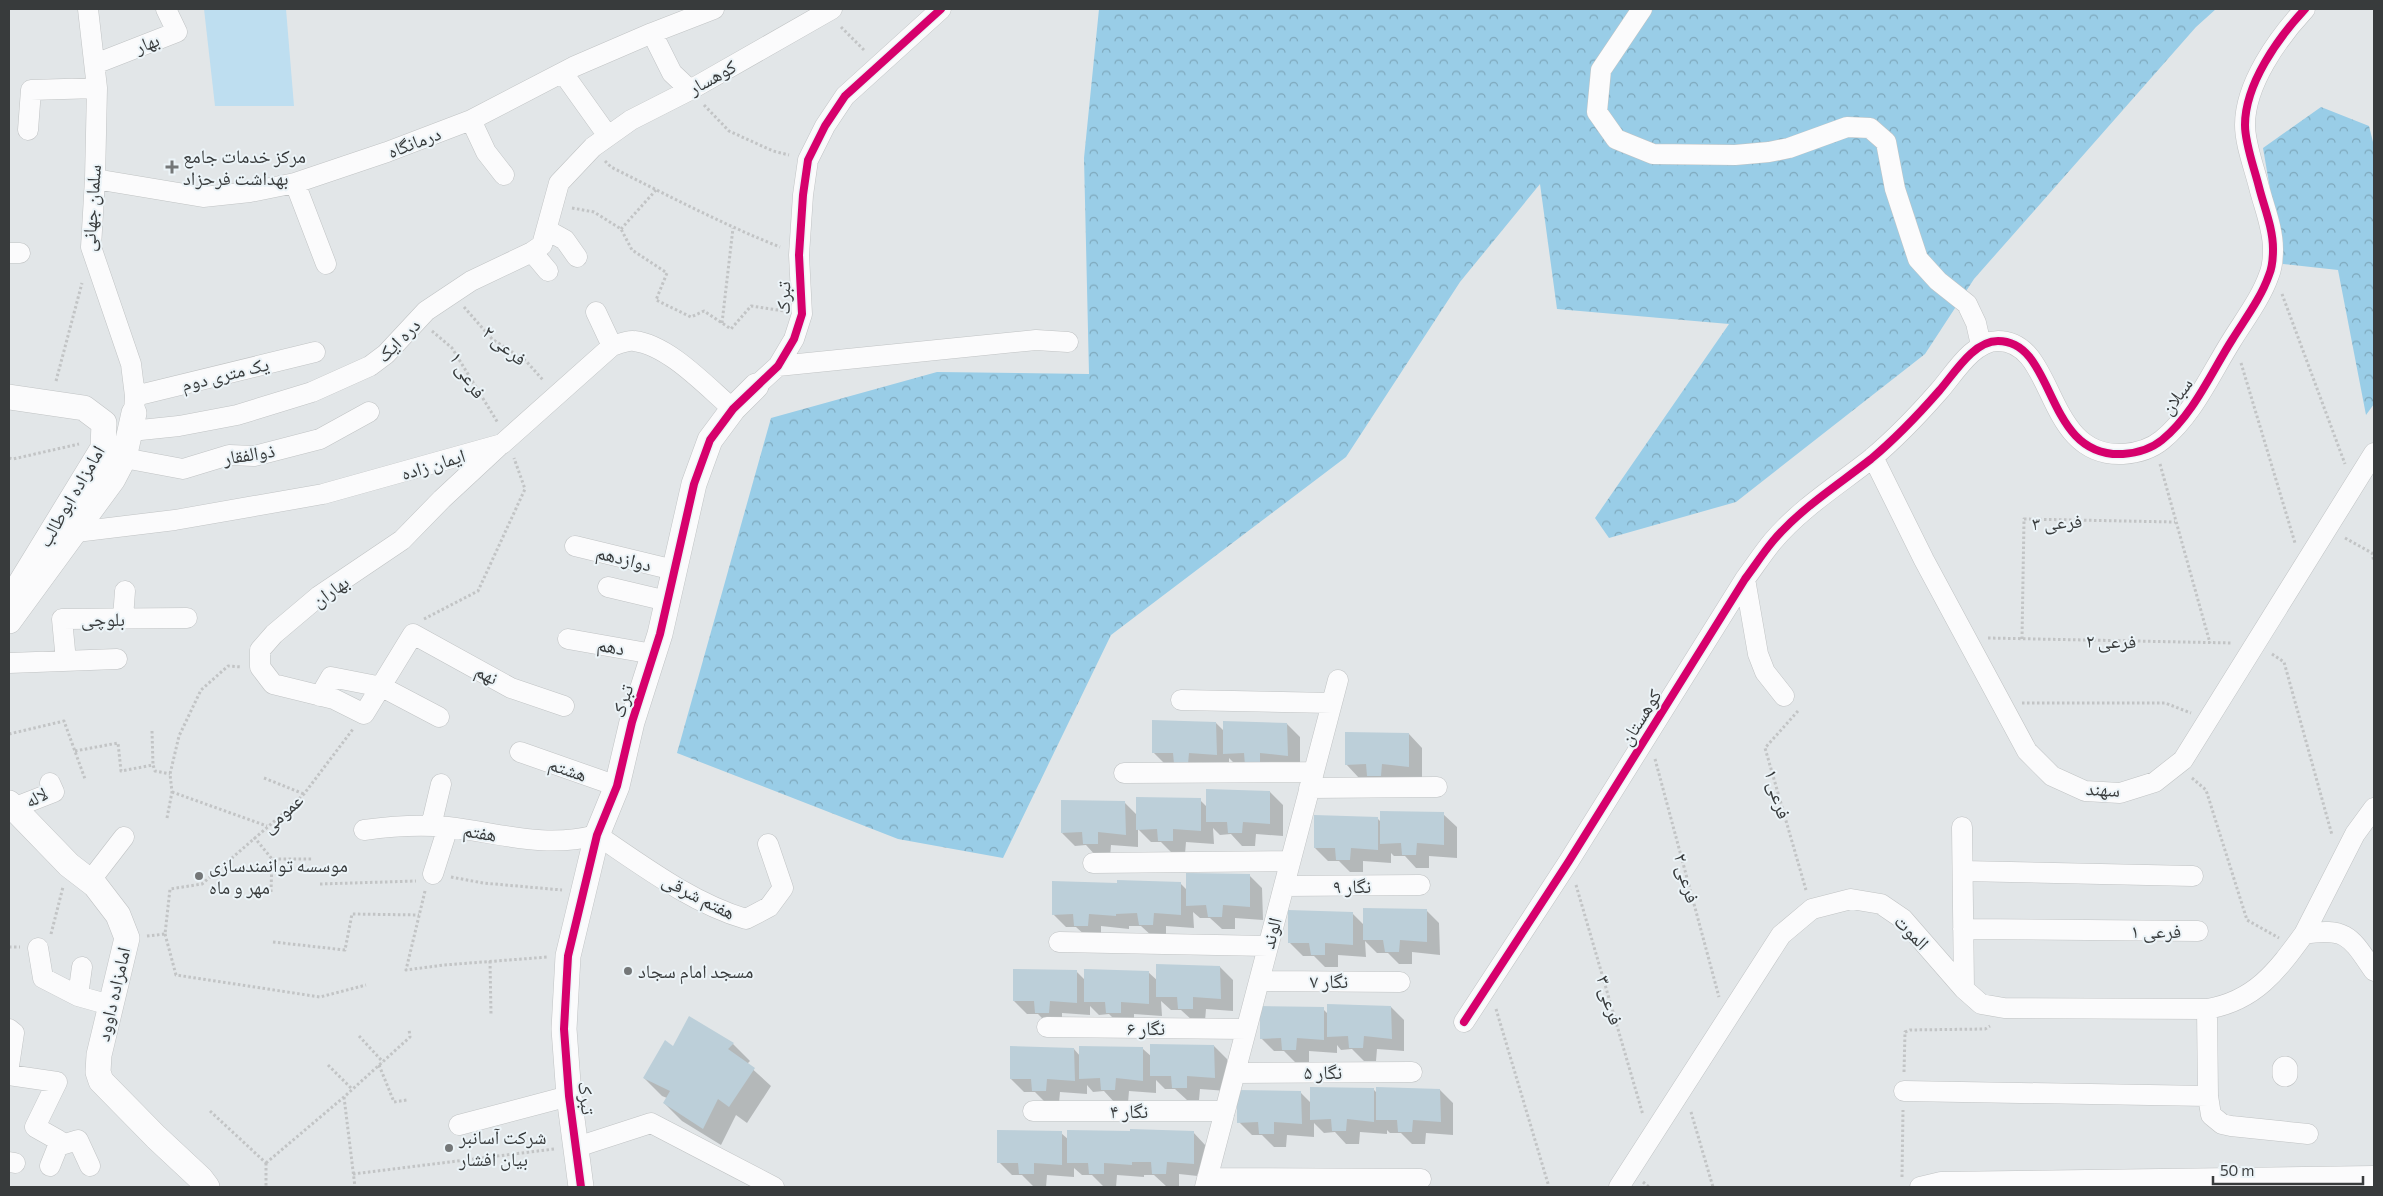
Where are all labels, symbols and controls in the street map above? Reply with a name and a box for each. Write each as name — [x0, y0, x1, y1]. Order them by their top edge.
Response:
street label: بهار — [130, 27, 163, 59]
street label: کوهسار — [683, 54, 740, 100]
street label: درمانگاه — [384, 121, 444, 163]
place label: مركز خدمات جامع بهداشت فرحزاد — [183, 144, 306, 190]
marker: مركز خدمات جامع بهداشت فرحزاد — [165, 160, 179, 174]
street label: سلمان جهانی — [76, 164, 106, 252]
street label: تبرک — [771, 281, 795, 315]
street label: دره ایک — [371, 313, 425, 367]
street label: فرعی ۲ — [478, 320, 532, 370]
street label: فرعی ۱ — [444, 347, 492, 403]
street label: یک متری دوم — [179, 352, 272, 398]
street label: سبلان — [2154, 372, 2198, 420]
street label: ذوالفقار — [220, 438, 277, 470]
street label: امامزاده ابوطالب — [32, 441, 110, 551]
street label: ایمان زاده — [398, 443, 468, 485]
street label: فرعی ۳ — [2031, 509, 2083, 535]
street label: دوازدهم — [594, 540, 654, 577]
street label: بهاران — [307, 570, 353, 612]
street label: بلوچی — [81, 607, 125, 631]
street label: فرعی ۲ — [2086, 629, 2136, 653]
street label: دهم — [595, 632, 627, 661]
street label: نهم — [471, 658, 503, 691]
street label: تبرک — [606, 681, 638, 721]
street label: کوهستان — [1613, 684, 1667, 750]
street label: هشتم — [545, 751, 590, 788]
street label: فرعی ۱ — [1760, 766, 1796, 822]
street label: سهند — [2085, 776, 2121, 802]
street label: لاله — [21, 781, 51, 812]
street label: عمومی — [256, 788, 308, 838]
street label: هفتم — [461, 817, 499, 847]
street label: فرعی ۲ — [1669, 851, 1705, 905]
place label: موسسه توانمندسازی مهر و ماه — [209, 853, 348, 899]
street label: هفتم شرقی — [658, 867, 740, 925]
marker: موسسه توانمندسازی مهر و ماه — [193, 870, 205, 882]
street label: نگار ۹ — [1333, 874, 1371, 898]
street label: الموت — [1889, 909, 1935, 955]
street label: الوند — [1255, 915, 1287, 951]
street label: فرعی ۱ — [2131, 919, 2181, 943]
street label: امامزاده داوود — [90, 944, 136, 1044]
place label: مسجد امام سجاد — [638, 959, 753, 985]
marker: مسجد امام سجاد — [622, 965, 634, 977]
street label: نگار ۷ — [1310, 969, 1348, 993]
street label: فرعی ۳ — [1592, 972, 1628, 1028]
street label: نگار ۶ — [1127, 1016, 1165, 1040]
street label: نگار ۵ — [1304, 1060, 1342, 1084]
street label: تبرک — [573, 1080, 601, 1116]
street label: نگار ۴ — [1110, 1099, 1148, 1123]
place label: شرکت آسانبر بیان افشار — [458, 1125, 547, 1171]
marker: شرکت آسانبر بیان افشار — [443, 1142, 455, 1154]
scale bar — [2213, 1154, 2363, 1186]
text: 50 m — [2220, 1161, 2254, 1179]

